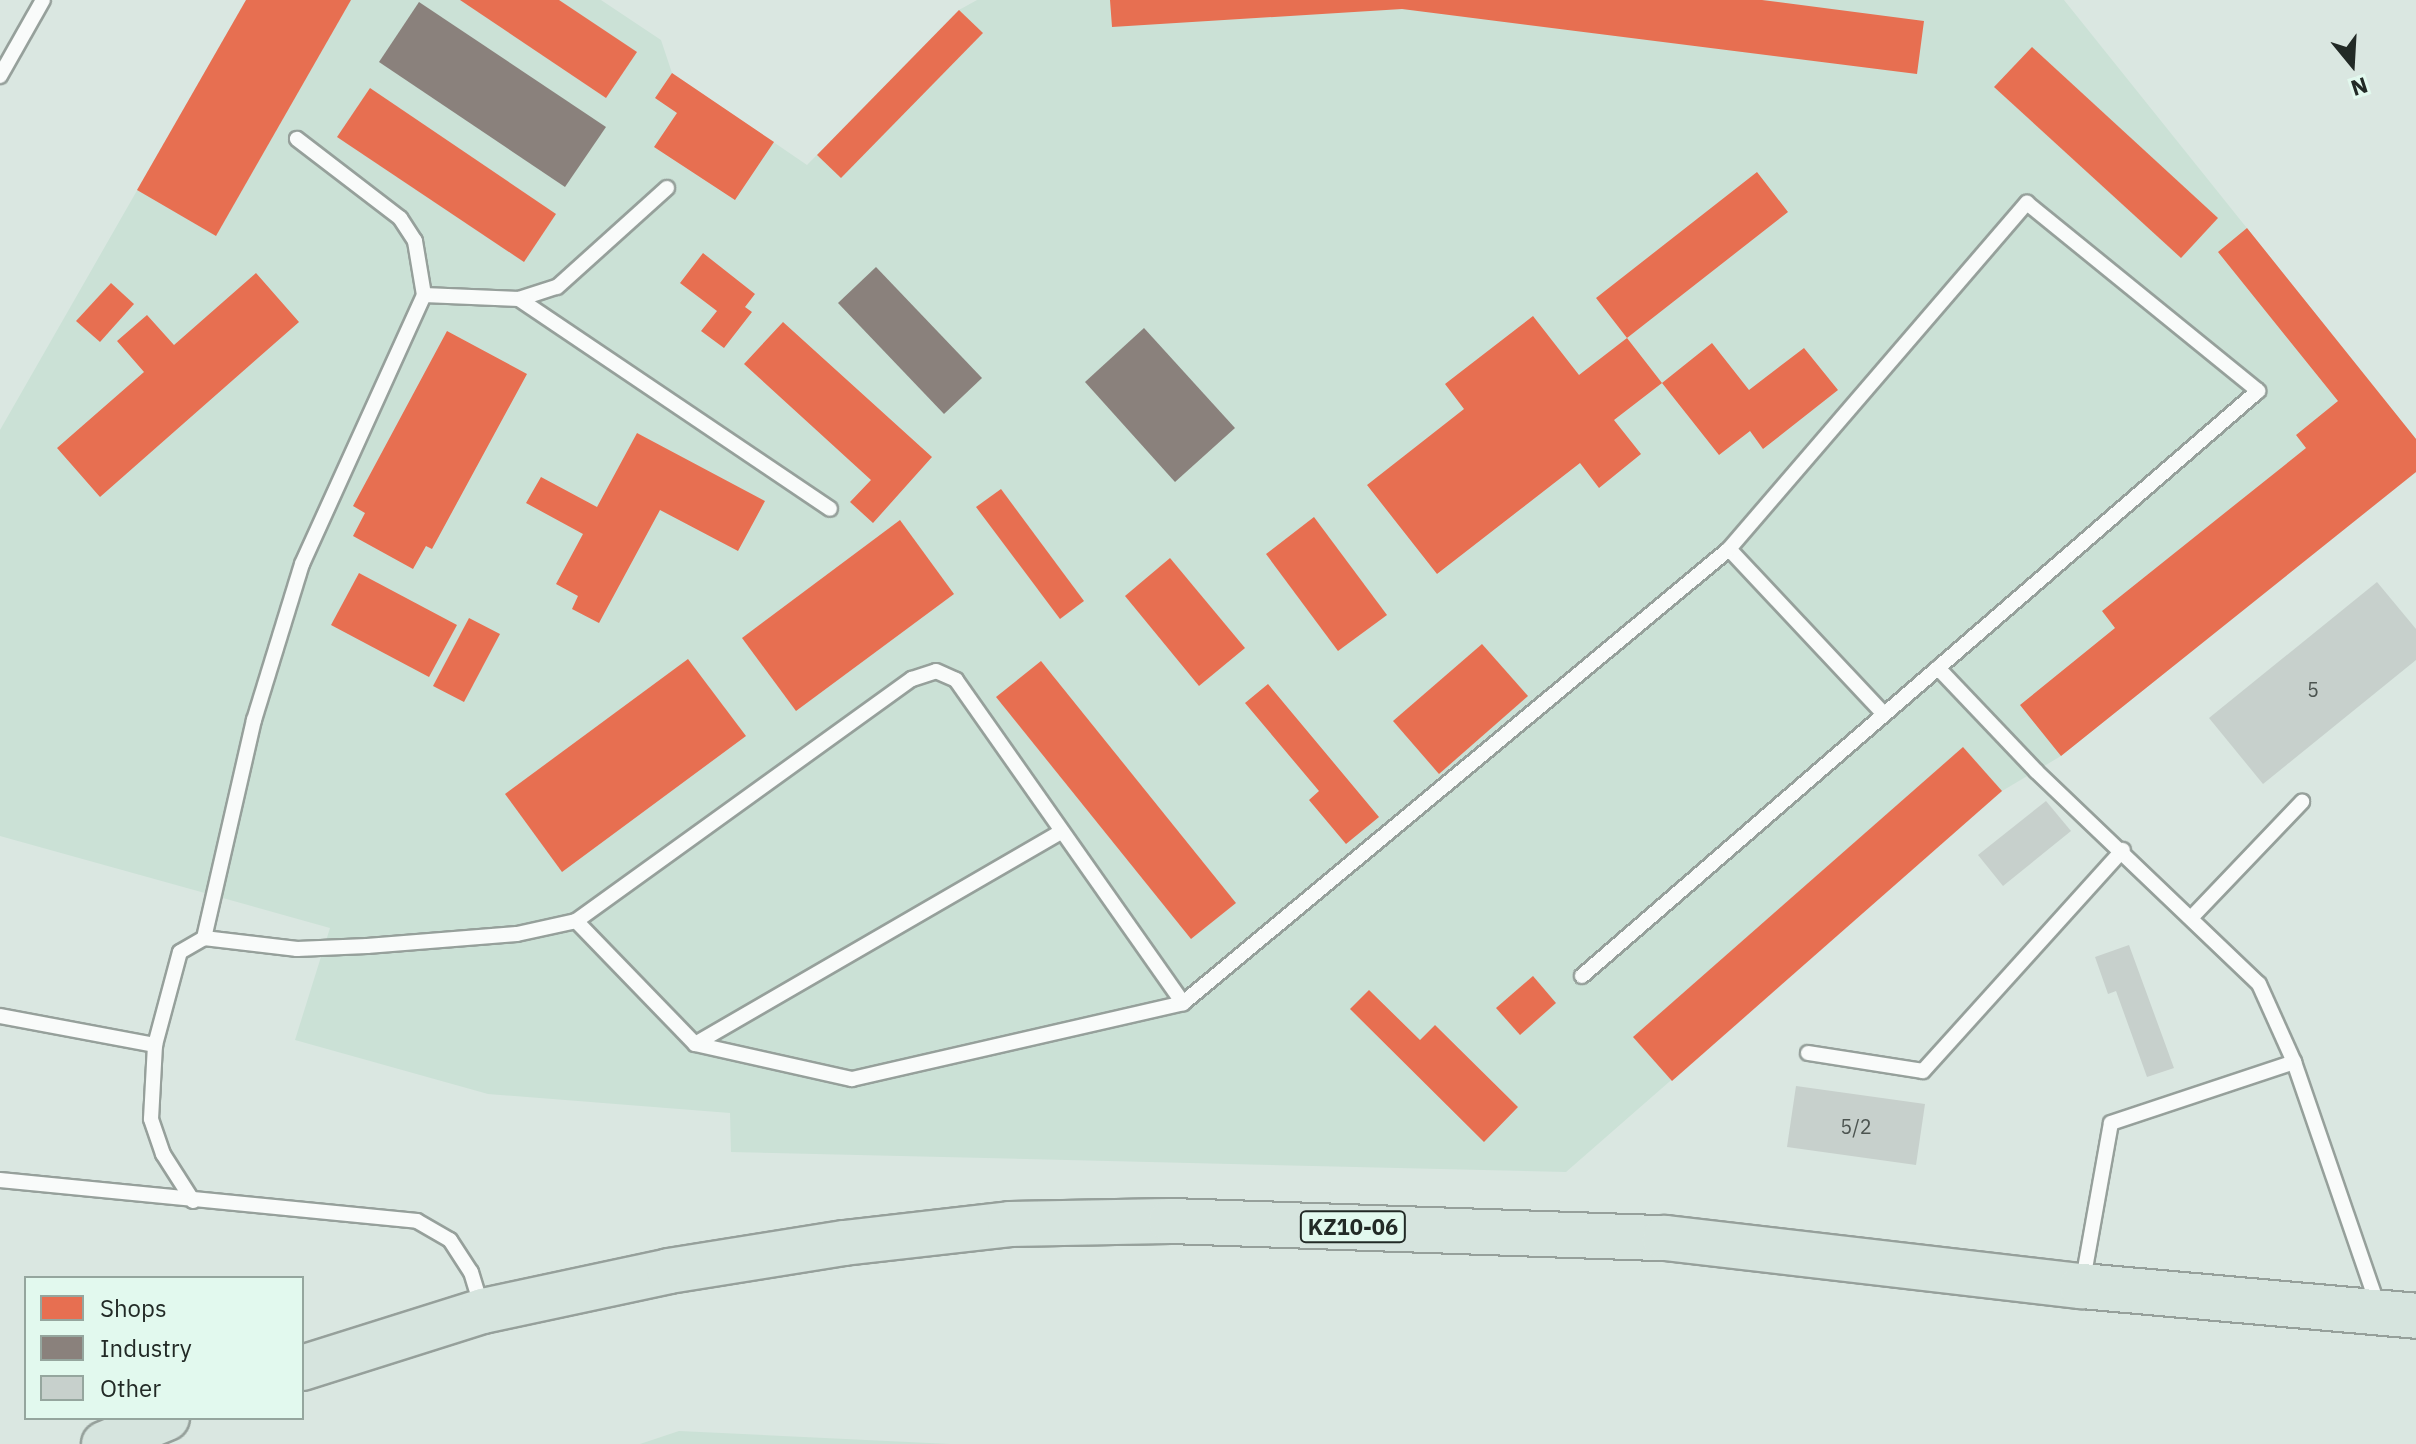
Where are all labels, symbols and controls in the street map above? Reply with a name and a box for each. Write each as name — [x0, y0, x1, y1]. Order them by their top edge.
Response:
north arrow — [2312, 24, 2392, 104]
text: N — [2348, 71, 2372, 104]
house number: 5 — [2307, 677, 2319, 701]
house number: 5/2 — [1840, 1114, 1872, 1138]
road number: KZ10-06 — [1299, 1209, 1407, 1245]
legend — [24, 1276, 304, 1420]
text: Shops — [100, 1292, 167, 1324]
text: Industry — [100, 1332, 192, 1364]
text: Other — [100, 1372, 161, 1404]

